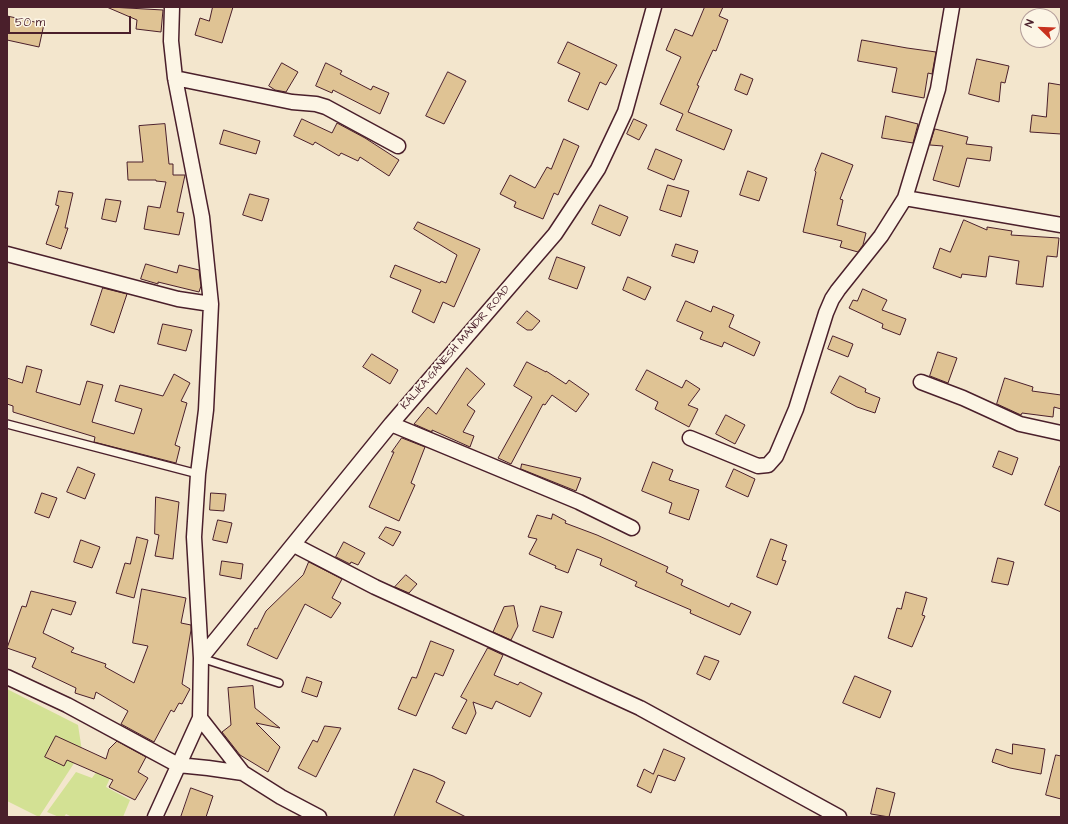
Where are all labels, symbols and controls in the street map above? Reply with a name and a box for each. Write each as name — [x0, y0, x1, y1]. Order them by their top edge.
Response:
scale bar — [10, 8, 133, 34]
north arrow — [1020, 8, 1060, 48]
text: 50 m — [15, 14, 45, 31]
text: N — [1021, 17, 1038, 30]
street label: KALIKA-GANESH MANDIR ROAD — [399, 283, 513, 413]

